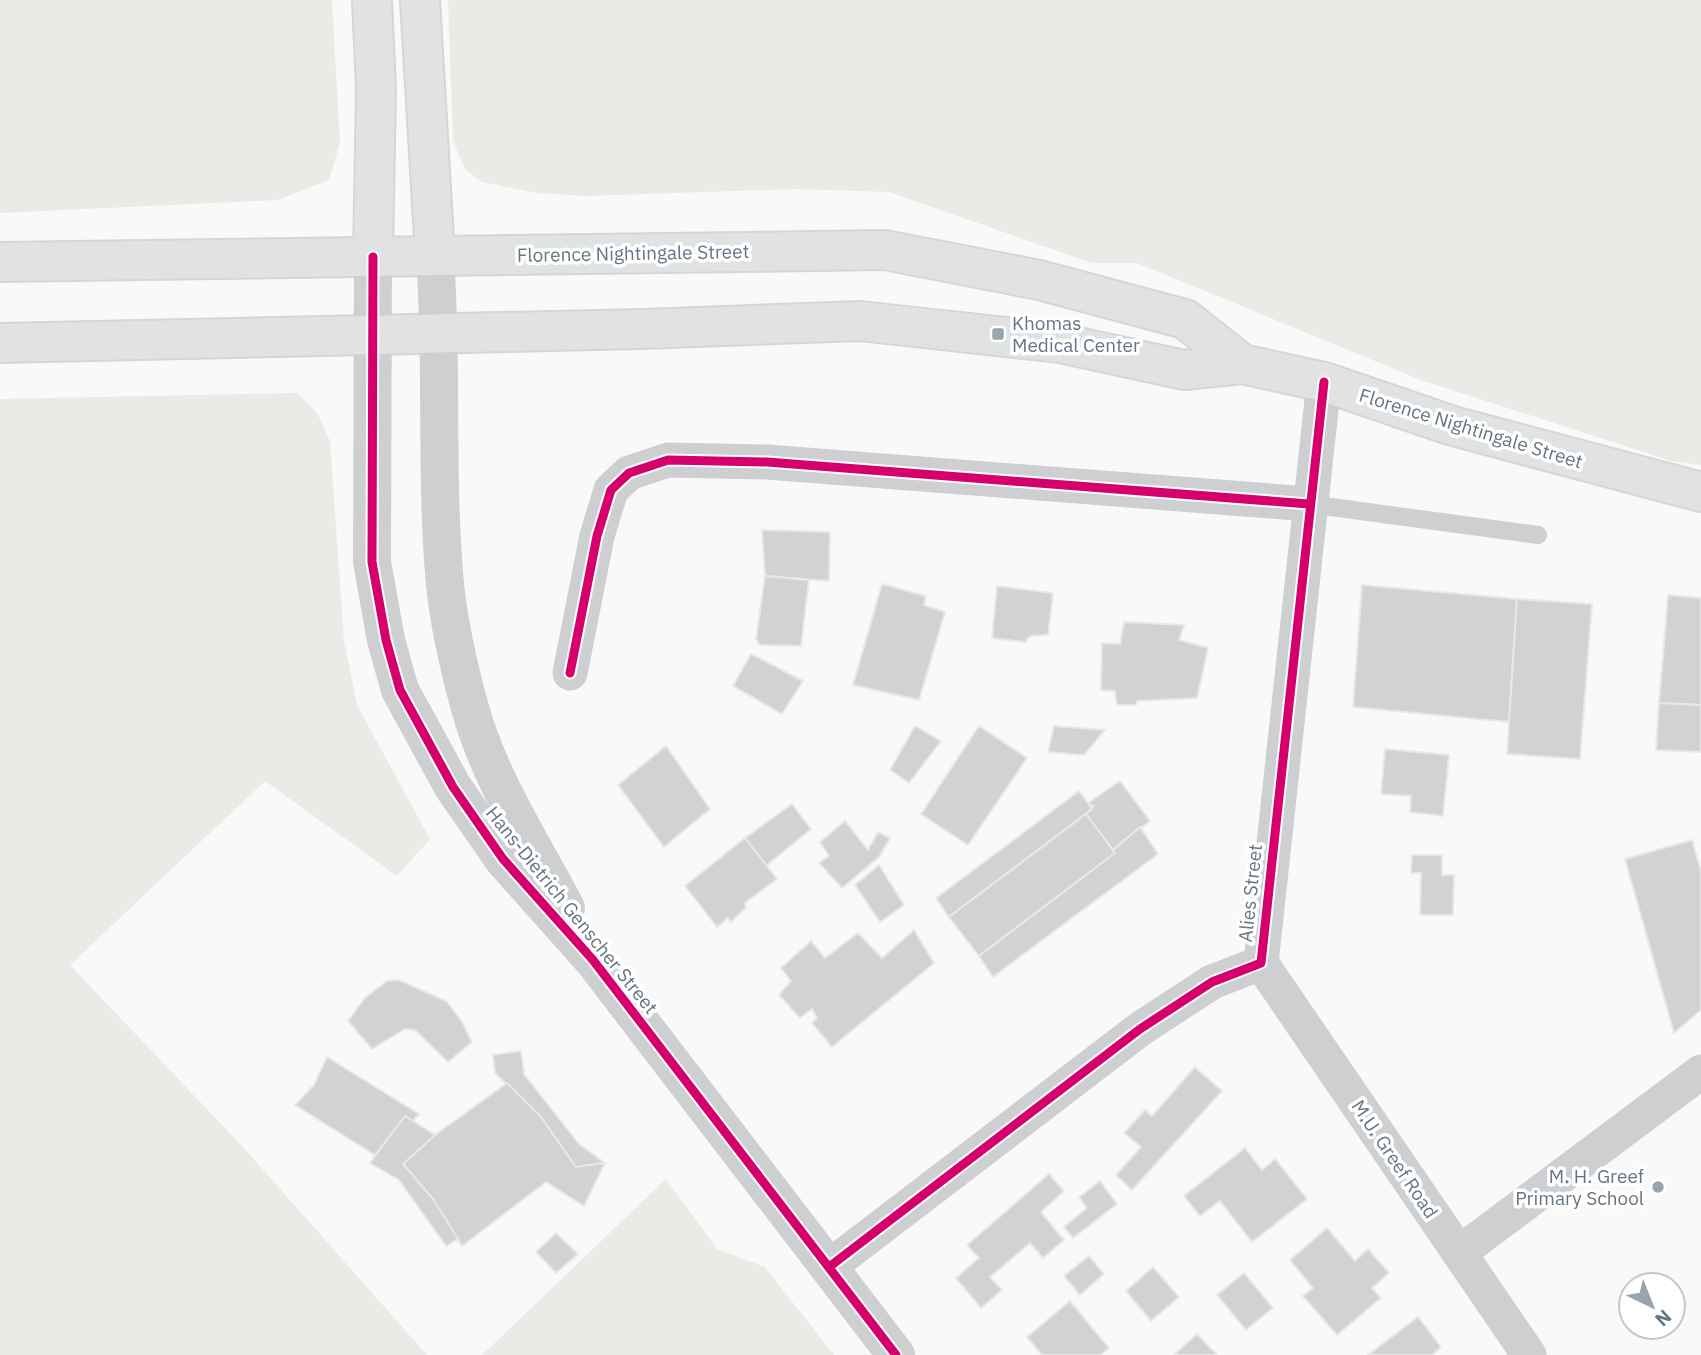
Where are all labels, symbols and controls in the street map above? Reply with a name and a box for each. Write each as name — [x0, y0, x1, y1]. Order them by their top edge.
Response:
street label: Florence Nightingale Street — [517, 239, 749, 267]
place label: Khomas Medical Center — [1012, 311, 1140, 357]
marker: Khomas Medical Center — [990, 326, 1006, 342]
street label: Florence Nightingale Street — [1356, 383, 1586, 473]
street label: Hans-Dietrich Genscher Street — [481, 801, 663, 1019]
street label: Alies Street — [1233, 843, 1267, 943]
street label: M.U. Greef Road — [1347, 1095, 1443, 1223]
place label: M. H. Greef Primary School — [1515, 1164, 1644, 1210]
marker: M. H. Greef Primary School — [1650, 1179, 1666, 1195]
north arrow — [1617, 1271, 1687, 1341]
text: N — [1650, 1305, 1677, 1332]

